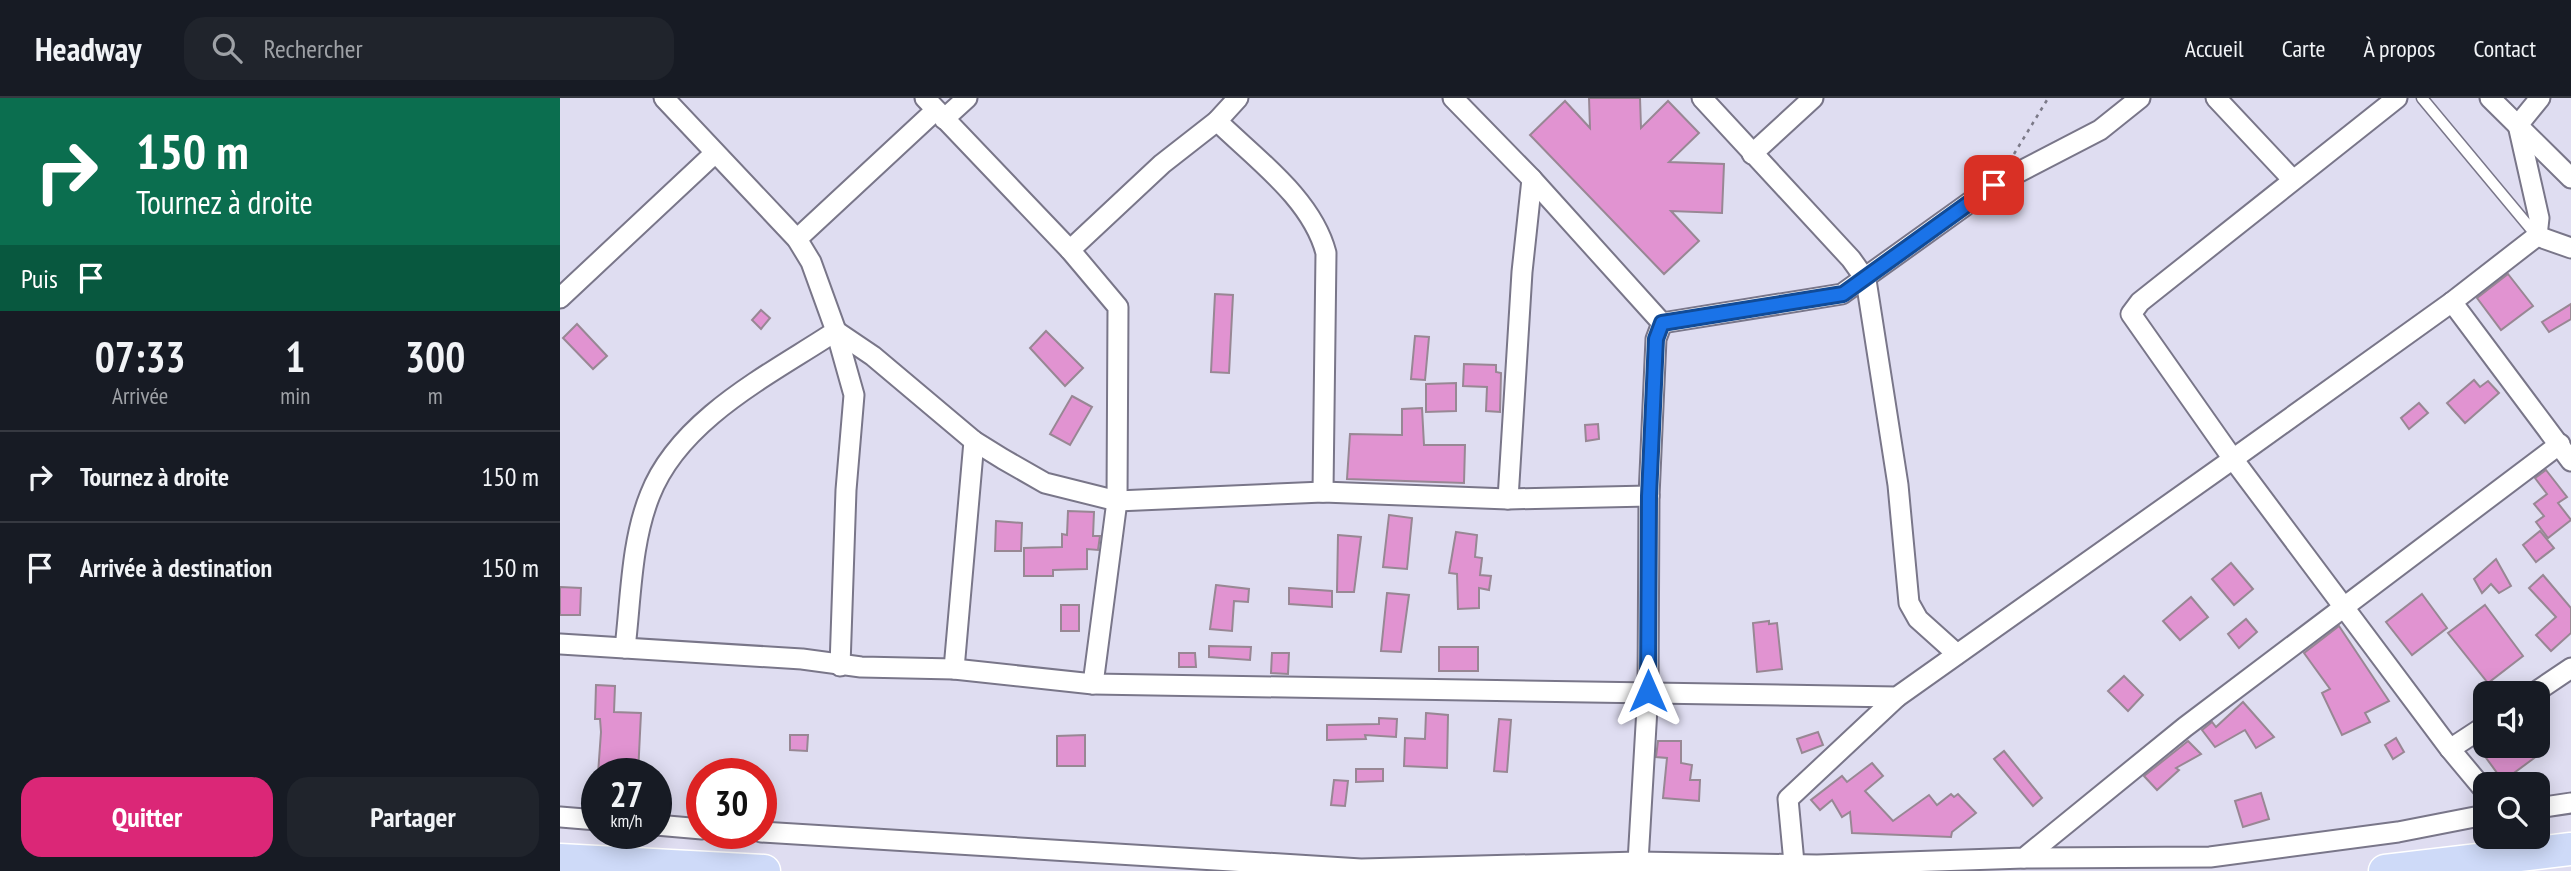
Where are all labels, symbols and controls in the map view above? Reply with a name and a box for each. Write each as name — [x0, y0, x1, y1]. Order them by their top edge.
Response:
search box — [184, 17, 674, 80]
text: Headway — [35, 27, 142, 70]
icon: search — [208, 29, 246, 67]
text: Rechercher — [264, 32, 363, 65]
text: Accueil — [2185, 33, 2244, 64]
text: Carte — [2282, 33, 2325, 64]
text: À propos — [2363, 33, 2435, 64]
text: Contact — [2473, 33, 2536, 64]
text: 150 m — [136, 119, 249, 183]
icon: right — [21, 126, 112, 217]
pin — [1964, 155, 2024, 215]
icon: arrive — [1975, 166, 2013, 204]
text: Tournez à droite — [136, 181, 313, 223]
icon: arrive — [72, 259, 110, 297]
text: Puis — [21, 262, 58, 295]
text: 07:33 — [95, 329, 186, 384]
text: 1 — [285, 329, 305, 384]
text: 300 — [405, 329, 465, 384]
text: Arrivée — [112, 381, 168, 410]
text: min — [280, 381, 310, 410]
text: m — [428, 381, 443, 410]
icon: right — [21, 458, 59, 496]
text: Tournez à droite — [80, 460, 229, 493]
text: 150 m — [481, 460, 539, 493]
icon: arrive — [21, 549, 59, 587]
text: Arrivée à destination — [80, 551, 272, 584]
text: 150 m — [481, 551, 539, 584]
position arrow — [1611, 654, 1685, 728]
map controls — [2473, 681, 2550, 849]
button: sound — [2473, 681, 2550, 758]
speed limit sign: 30 — [686, 758, 777, 849]
text: 27 — [610, 771, 643, 817]
button: search — [2473, 772, 2550, 849]
button: Quitter — [21, 777, 273, 857]
button: Partager — [287, 777, 539, 857]
text: km/h — [611, 809, 642, 832]

